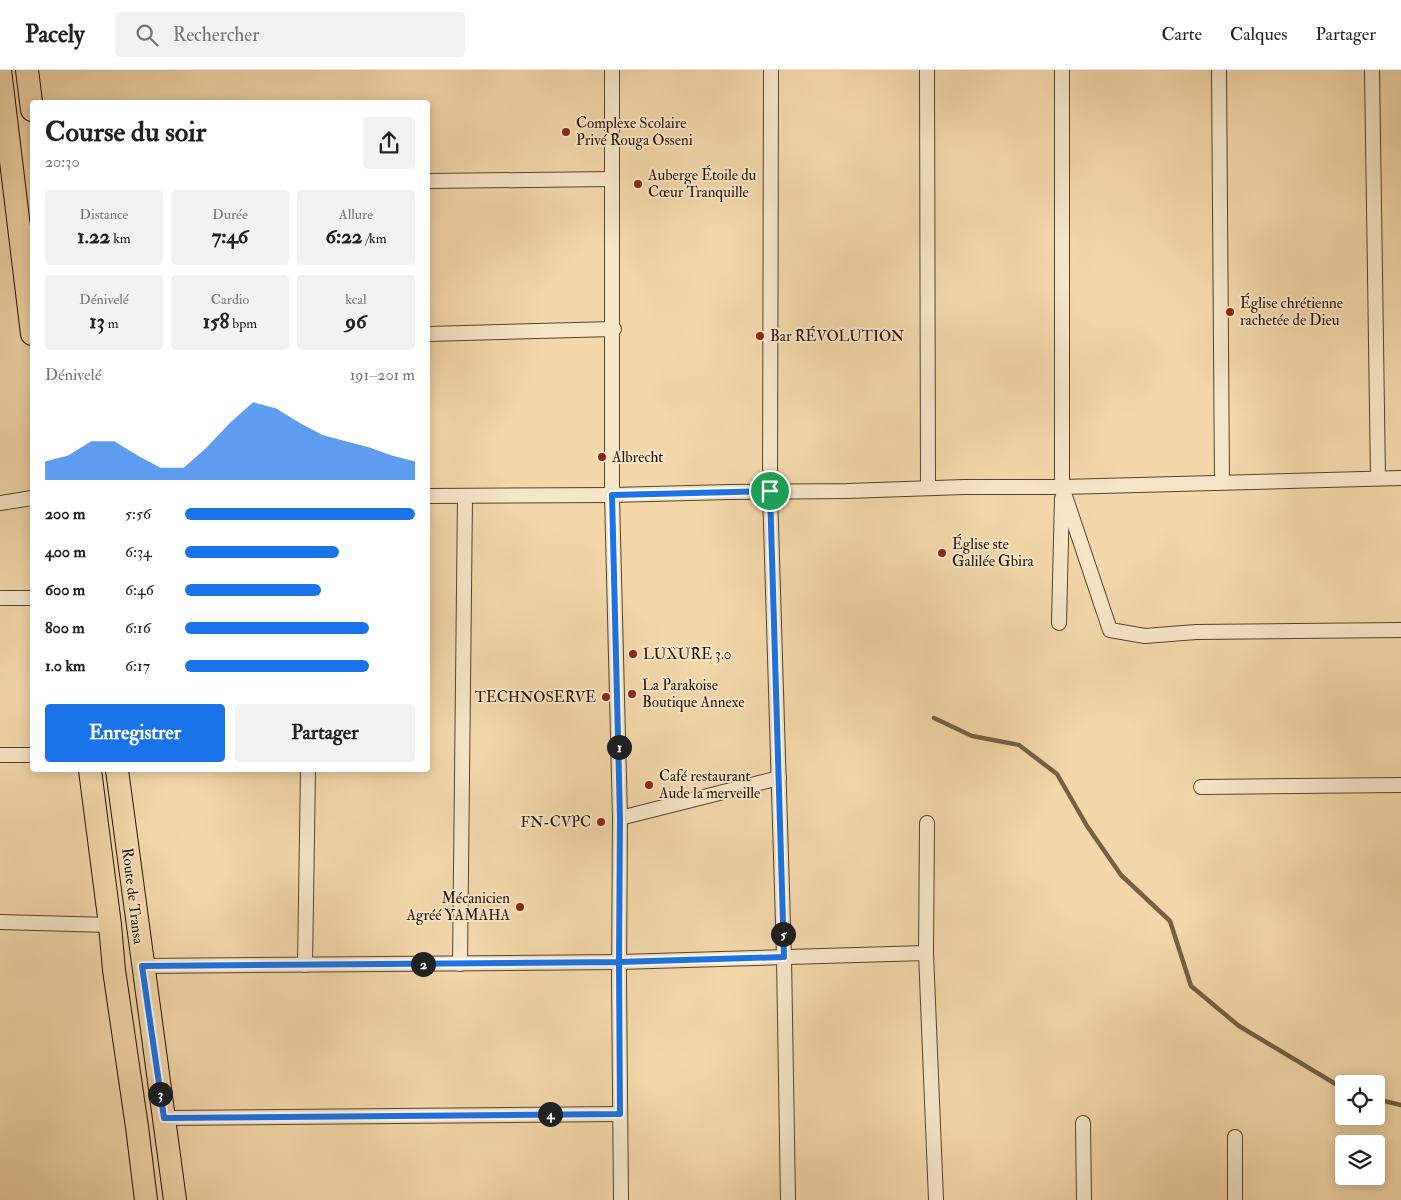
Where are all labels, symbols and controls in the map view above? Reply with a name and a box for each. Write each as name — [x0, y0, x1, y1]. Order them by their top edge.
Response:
search box — [115, 12, 465, 57]
text: Pacely — [25, 19, 85, 50]
icon: search — [133, 21, 161, 49]
text: Rechercher — [173, 23, 259, 47]
text: Carte — [1161, 23, 1202, 46]
text: Calques — [1230, 23, 1287, 46]
text: Partager — [1315, 23, 1376, 46]
place label: Complexe Scolaire Privé Rouga Osseni — [576, 114, 693, 150]
text: Course du soir — [45, 115, 206, 150]
button: share — [363, 117, 415, 169]
marker: Complexe Scolaire Privé Rouga Osseni — [560, 126, 572, 138]
text: 20:30 — [45, 152, 80, 172]
place label: Auberge Étoile du Cœur Tranquille — [647, 164, 757, 202]
marker: Auberge Étoile du Cœur Tranquille — [632, 178, 644, 190]
text: Distance — [80, 206, 128, 223]
text: Durée — [212, 206, 248, 223]
text: Allure — [339, 206, 373, 223]
text: 1.22 — [77, 223, 110, 250]
text: 7:46 — [212, 223, 248, 250]
text: 6:22 — [325, 223, 362, 250]
text: km — [110, 230, 131, 247]
text: /km — [362, 230, 387, 247]
text: Dénivelé — [79, 291, 129, 308]
text: Cardio — [211, 291, 249, 308]
text: kcal — [345, 291, 367, 308]
place label: Église chrétienne rachetée de Dieu — [1240, 292, 1343, 330]
marker: Église chrétienne rachetée de Dieu — [1224, 306, 1236, 318]
text: 13 — [89, 308, 105, 335]
text: 158 — [203, 308, 229, 335]
text: 96 — [345, 308, 367, 335]
text: m — [105, 315, 119, 332]
text: bpm — [229, 315, 257, 332]
place label: Bar RÉVOLUTION — [770, 325, 905, 346]
marker: Bar RÉVOLUTION — [754, 330, 766, 342]
text: Dénivelé — [45, 365, 101, 385]
text: 191–201 m — [350, 365, 415, 385]
place label: Albrecht — [611, 448, 663, 467]
marker: Albrecht — [596, 451, 608, 463]
pin — [749, 470, 791, 512]
icon: arrive — [756, 477, 784, 505]
text: 200 m — [45, 504, 85, 524]
text: 5:56 — [125, 504, 151, 524]
place label: Église ste Galilée Gbira — [952, 533, 1035, 571]
text: 400 m — [45, 542, 86, 562]
text: 6:34 — [125, 542, 152, 562]
marker: Église ste Galilée Gbira — [936, 547, 948, 559]
text: 600 m — [45, 580, 85, 600]
text: 6:46 — [125, 580, 154, 600]
text: 800 m — [45, 618, 85, 638]
text: 6:16 — [125, 618, 151, 638]
place label: LUXURE 3.0 — [643, 645, 731, 664]
marker: LUXURE 3.0 — [627, 648, 639, 660]
text: 1.0 km — [45, 656, 85, 676]
text: 6:17 — [125, 656, 150, 676]
place label: La Parakoise Boutique Annexe — [642, 676, 745, 712]
place label: TECHNOSERVE — [475, 688, 596, 707]
marker: La Parakoise Boutique Annexe — [626, 688, 638, 700]
marker: TECHNOSERVE — [600, 691, 612, 703]
button: Enregistrer — [45, 704, 225, 762]
button: Partager — [235, 704, 415, 762]
pin: 1 — [606, 734, 632, 760]
text: 1 — [617, 739, 622, 756]
place label: Café restaurant Aude la merveille — [658, 767, 760, 803]
marker: Café restaurant Aude la merveille — [643, 779, 655, 791]
place label: FN-CVPC — [521, 813, 591, 832]
marker: FN-CVPC — [595, 816, 607, 828]
street label: Route de Transa — [117, 847, 148, 946]
place label: Mécanicien Agréé YAMAHA — [406, 889, 510, 925]
marker: Mécanicien Agréé YAMAHA — [514, 901, 526, 913]
pin: 5 — [770, 922, 796, 946]
text: 5 — [780, 926, 787, 943]
pin: 2 — [410, 952, 436, 976]
text: 2 — [420, 956, 427, 973]
map controls — [1335, 1075, 1385, 1185]
button: locate — [1335, 1075, 1385, 1125]
pin: 3 — [148, 1082, 172, 1106]
text: 3 — [158, 1086, 163, 1103]
pin: 4 — [538, 1102, 562, 1126]
text: 4 — [547, 1106, 554, 1123]
button: layers — [1335, 1135, 1385, 1185]

